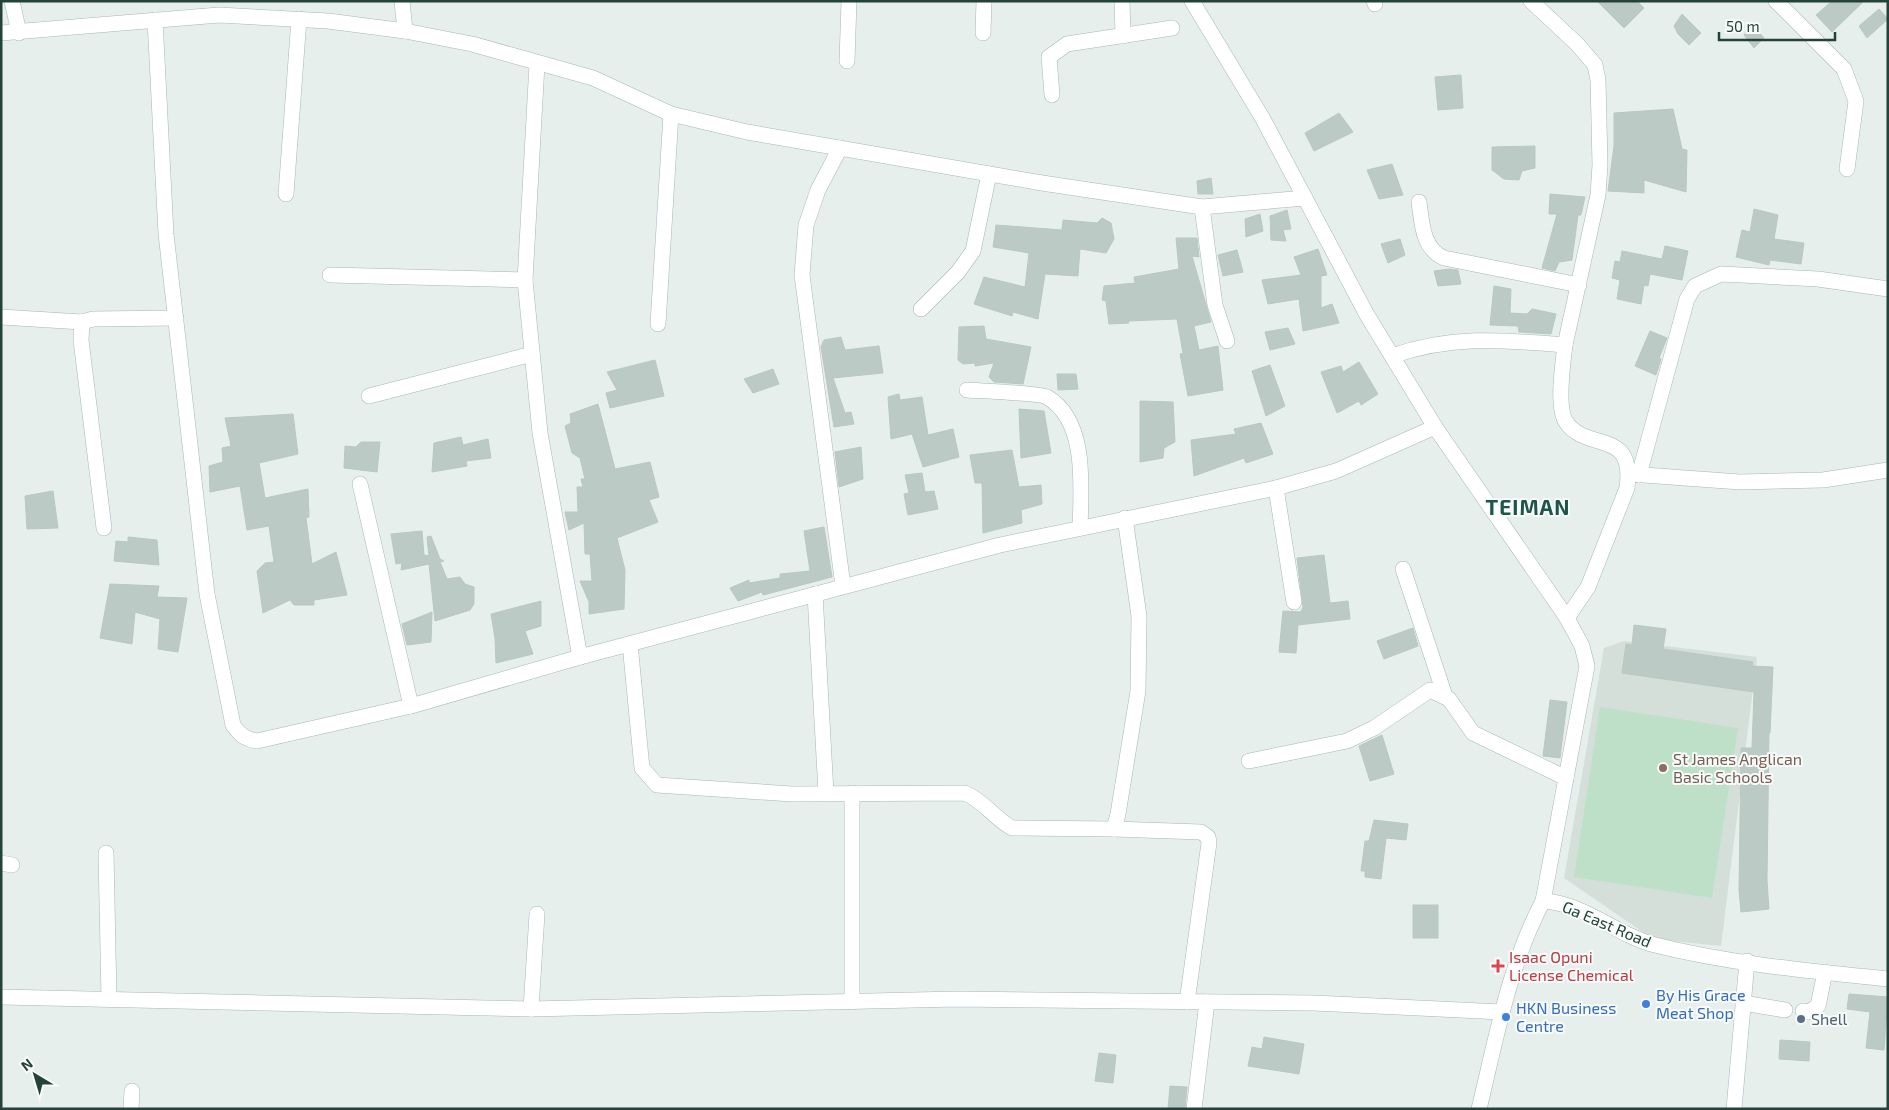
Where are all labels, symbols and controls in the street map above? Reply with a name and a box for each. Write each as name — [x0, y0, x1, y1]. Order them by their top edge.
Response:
scale bar — [1719, 10, 1835, 42]
text: 50 m — [1726, 17, 1760, 35]
district label: TEIMAN — [1485, 494, 1571, 519]
place label: St James Anglican Basic Schools — [1673, 749, 1802, 786]
marker: St James Anglican Basic Schools — [1657, 762, 1669, 774]
street label: Ga East Road — [1560, 896, 1655, 951]
place label: Isaac Opuni License Chemical — [1509, 947, 1634, 984]
marker: Isaac Opuni License Chemical — [1491, 959, 1505, 973]
place label: By His Grace Meat Shop — [1656, 985, 1746, 1022]
place label: HKN Business Centre — [1516, 998, 1616, 1035]
marker: By His Grace Meat Shop — [1640, 998, 1652, 1010]
place label: Shell — [1811, 1009, 1848, 1028]
marker: HKN Business Centre — [1500, 1011, 1512, 1023]
marker: Shell — [1795, 1013, 1807, 1025]
north arrow — [10, 1050, 60, 1100]
text: N — [17, 1055, 36, 1074]

